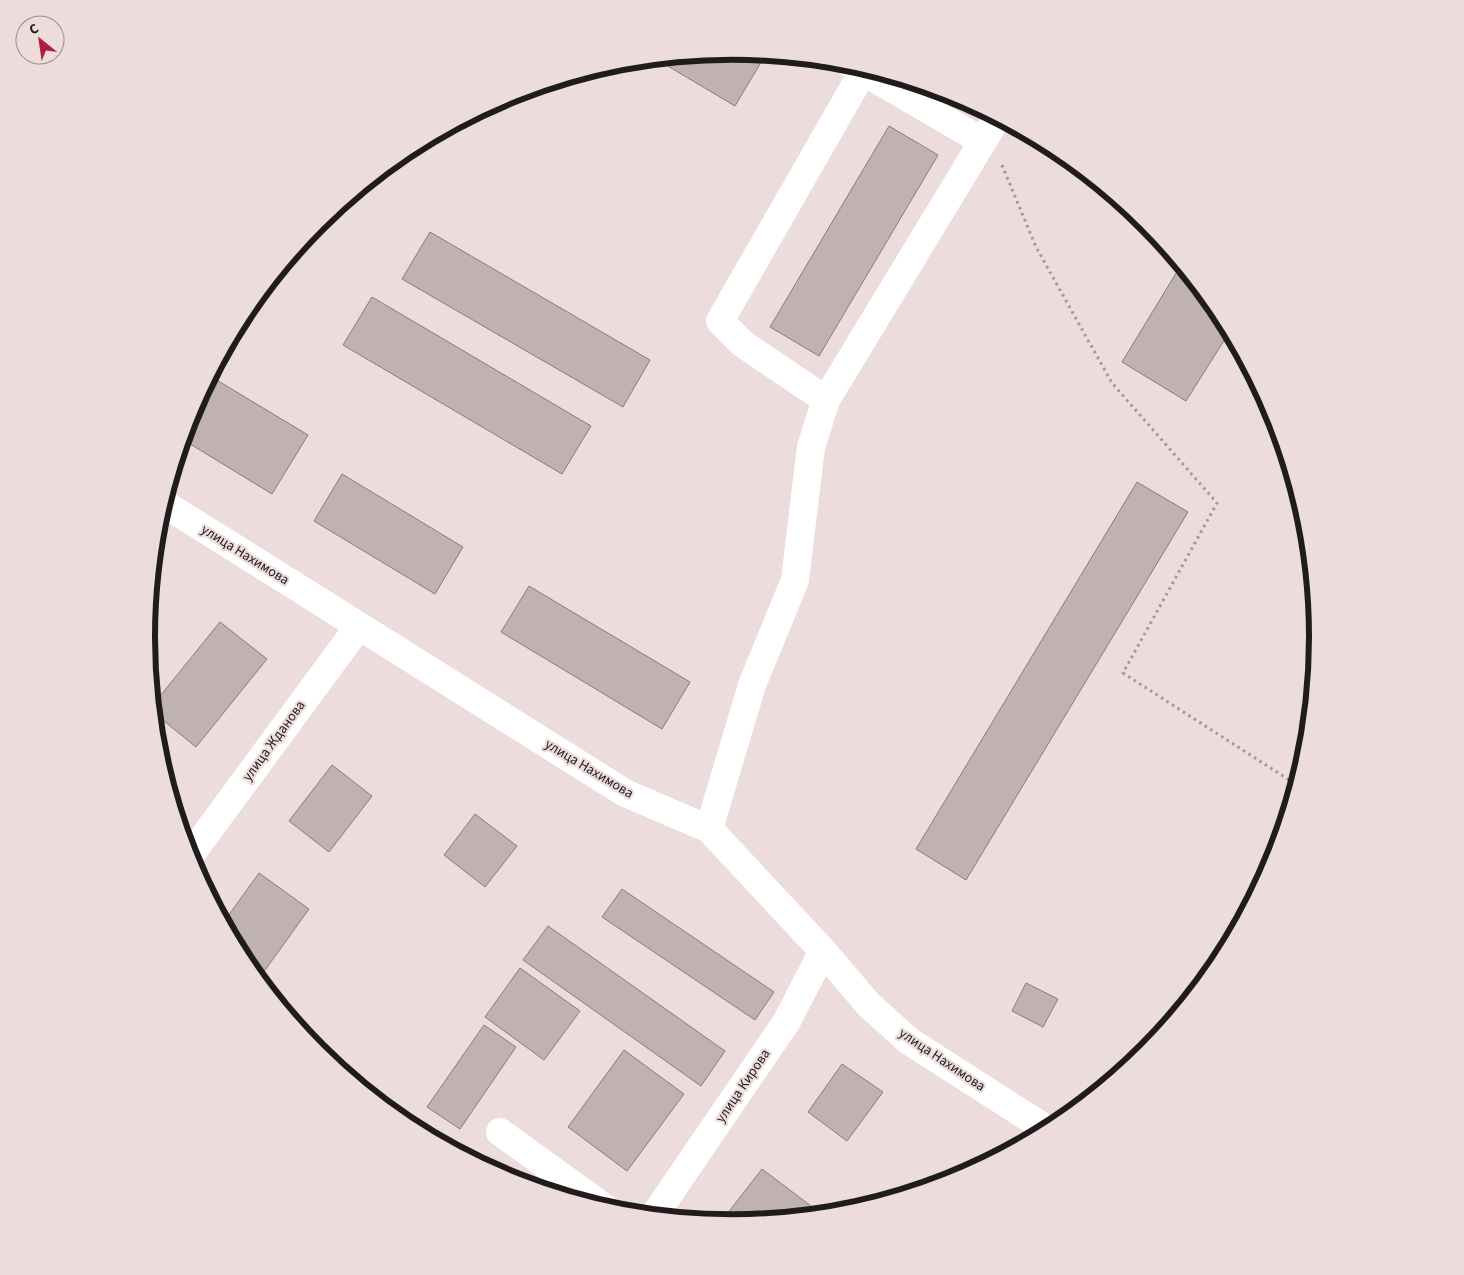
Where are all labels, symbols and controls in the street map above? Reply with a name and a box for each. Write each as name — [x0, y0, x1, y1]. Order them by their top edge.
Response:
north arrow — [15, 15, 65, 65]
text: С — [25, 19, 43, 40]
street label: улица Нахимова — [197, 520, 293, 590]
street label: улица Жданова — [238, 696, 310, 786]
street label: улица Нахимова — [541, 735, 637, 803]
street label: улица Нахимова — [895, 1024, 989, 1096]
street label: улица Кирова — [711, 1045, 775, 1127]

